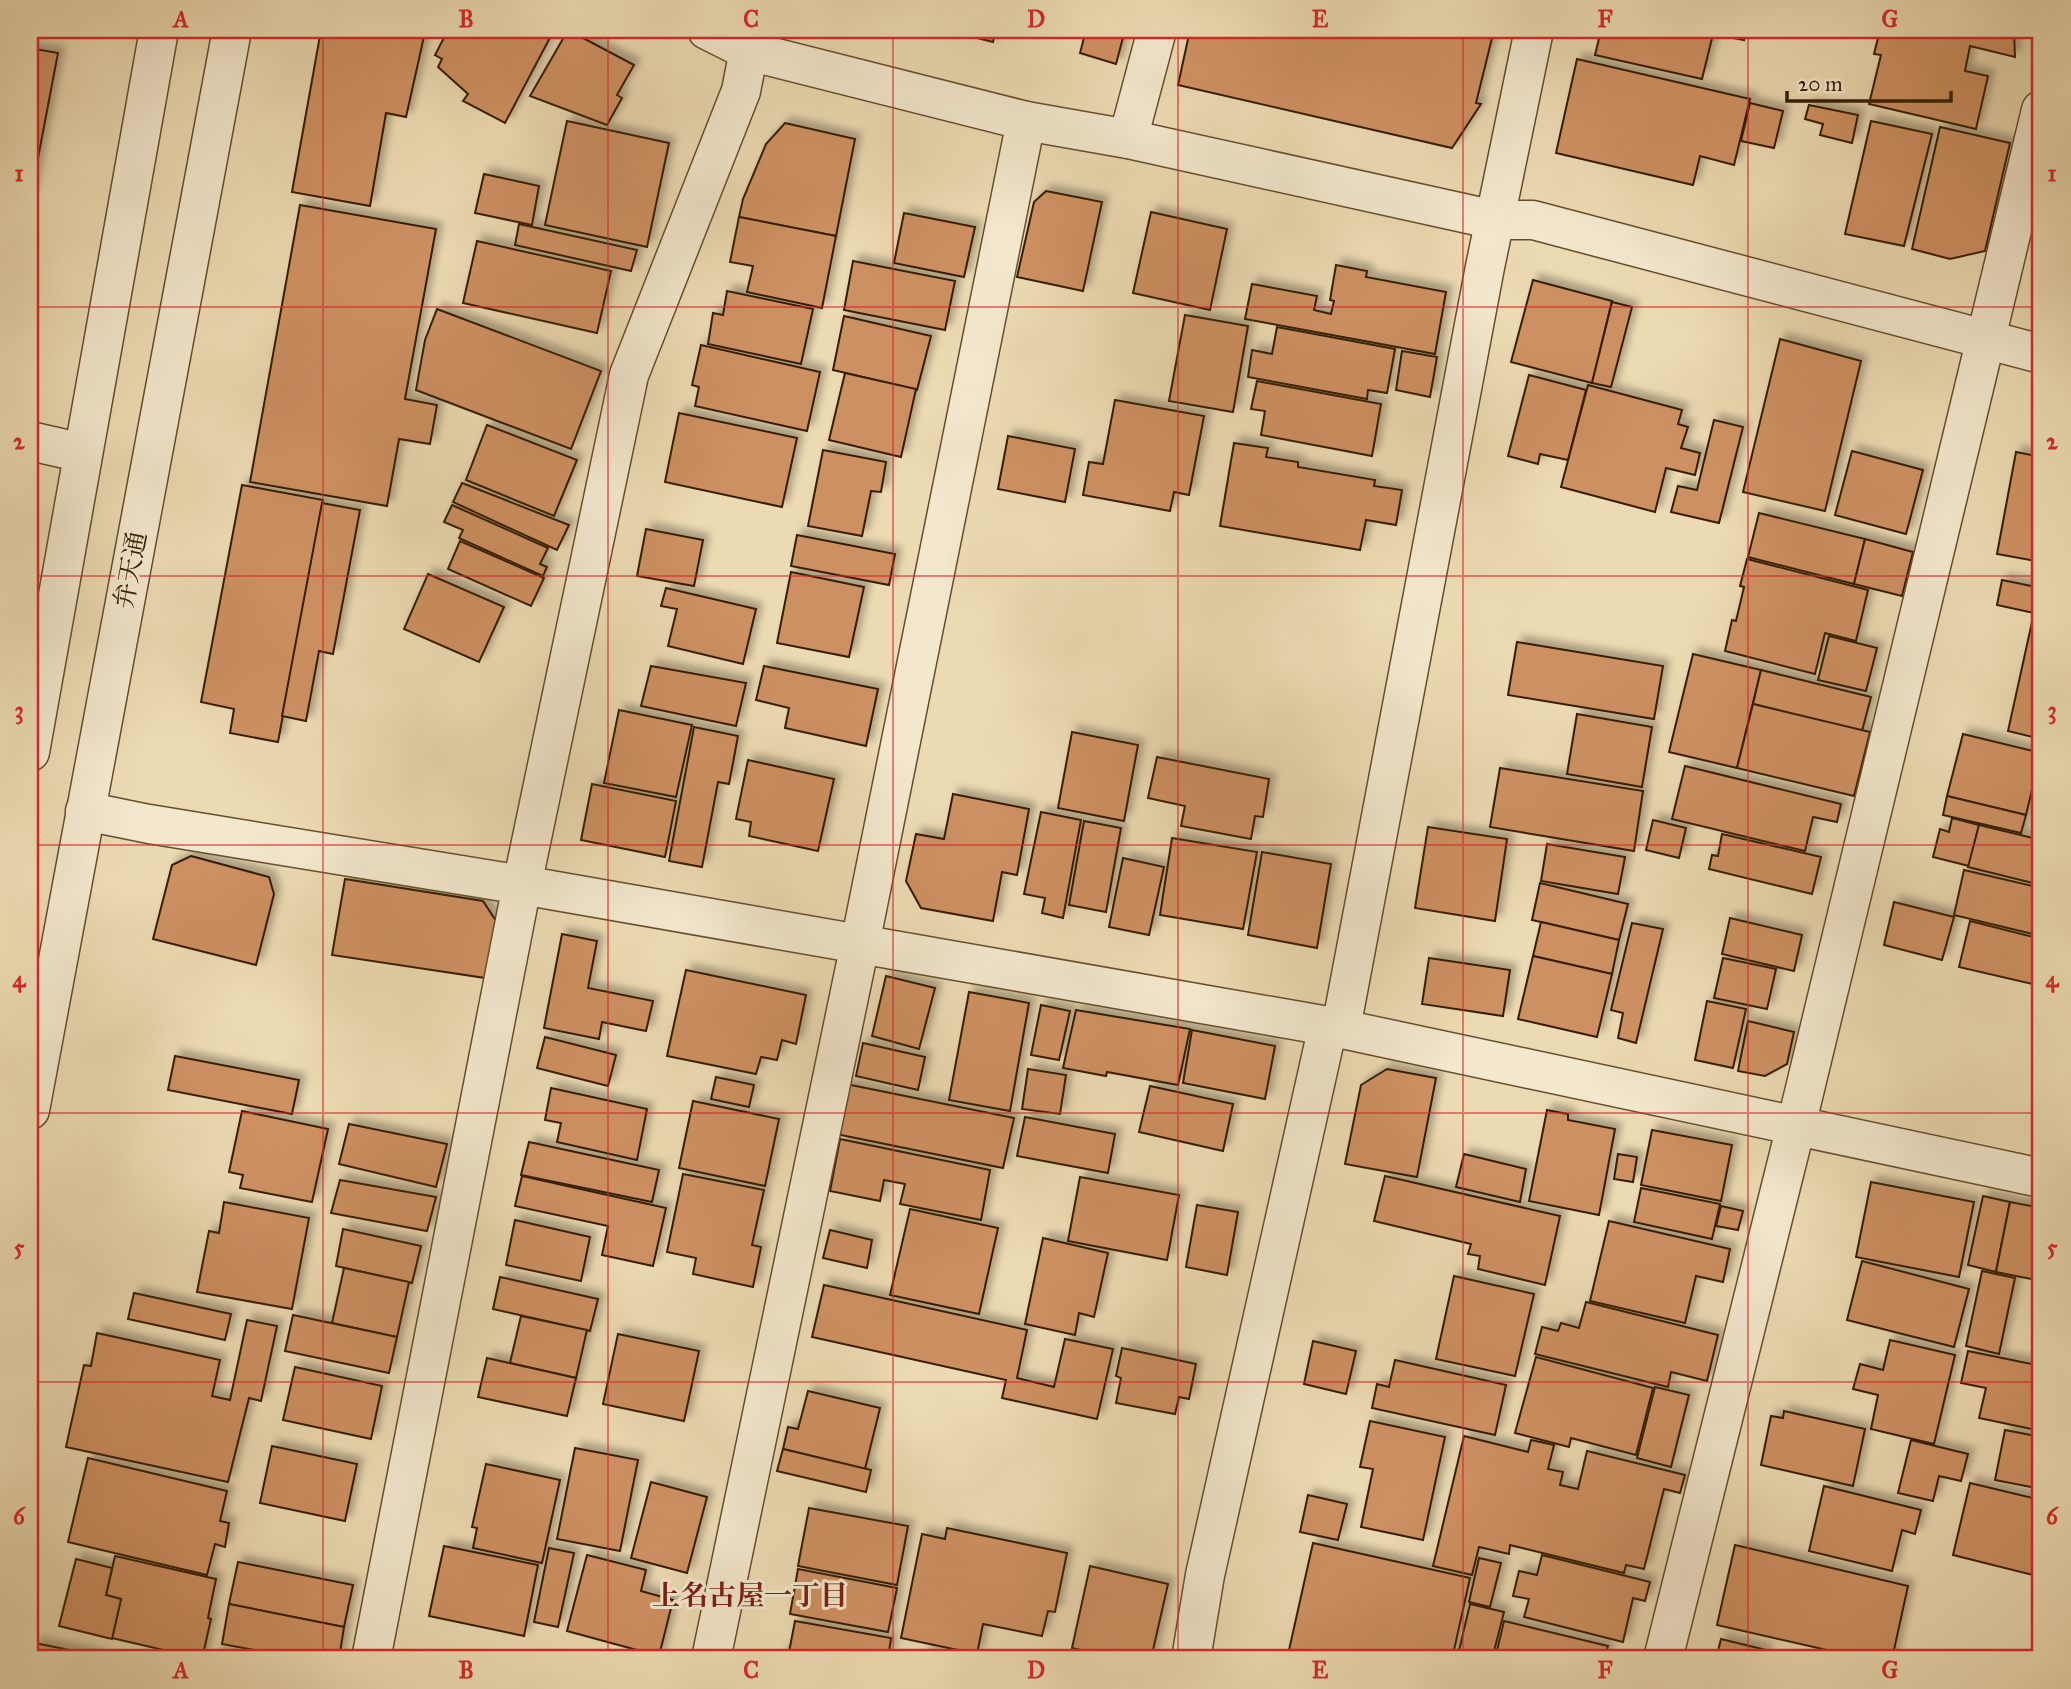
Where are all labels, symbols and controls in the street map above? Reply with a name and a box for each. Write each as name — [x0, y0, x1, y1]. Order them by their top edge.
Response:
text: A — [171, 5, 189, 33]
text: B — [458, 5, 474, 33]
text: C — [743, 5, 759, 33]
text: D — [1027, 5, 1045, 33]
text: E — [1312, 5, 1329, 33]
text: F — [1597, 5, 1613, 33]
text: G — [1882, 5, 1899, 33]
scale bar — [1787, 60, 1952, 104]
text: 20 m — [1798, 71, 1843, 97]
text: 1 — [14, 159, 24, 187]
text: 1 — [2047, 159, 2057, 187]
text: 2 — [13, 427, 25, 455]
text: 2 — [2046, 427, 2058, 455]
street label: 弁天通 — [107, 529, 153, 611]
text: 3 — [14, 696, 24, 725]
text: 3 — [2047, 696, 2057, 725]
text: 4 — [13, 965, 27, 993]
text: 4 — [2046, 965, 2060, 993]
text: 5 — [14, 1233, 25, 1261]
text: 5 — [2047, 1233, 2058, 1261]
text: 6 — [13, 1502, 26, 1530]
text: 6 — [2046, 1502, 2059, 1530]
district label: 上名古屋一丁目 — [652, 1578, 848, 1613]
text: A — [171, 1656, 189, 1684]
text: B — [458, 1656, 474, 1684]
text: C — [743, 1656, 759, 1684]
text: D — [1027, 1656, 1045, 1684]
text: E — [1312, 1656, 1329, 1684]
text: F — [1597, 1656, 1613, 1684]
text: G — [1882, 1656, 1899, 1684]

